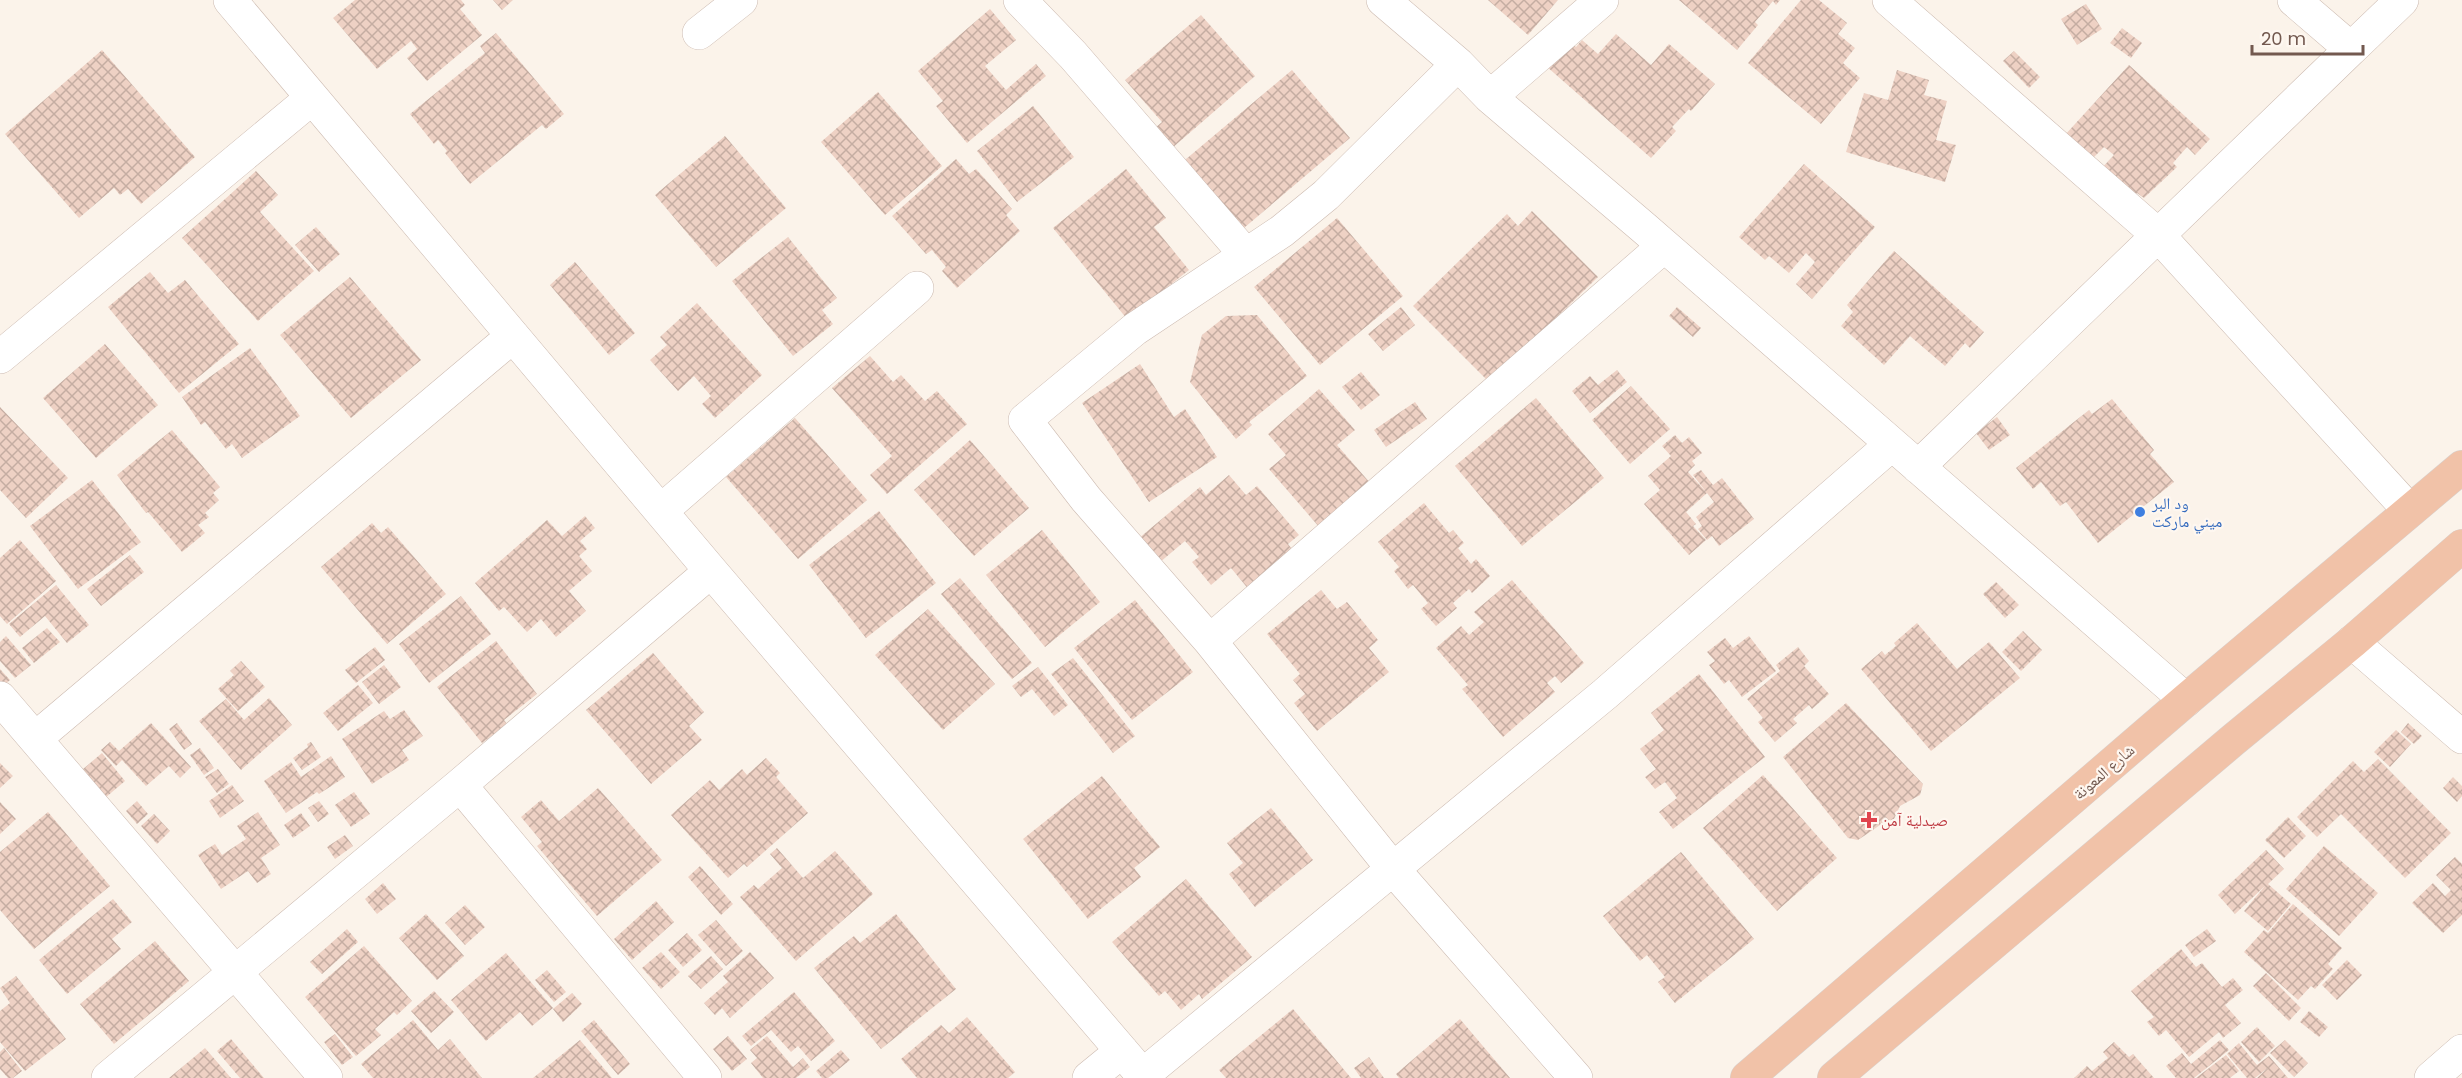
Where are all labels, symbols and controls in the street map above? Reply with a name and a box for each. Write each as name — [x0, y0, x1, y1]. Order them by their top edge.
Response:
scale bar — [2252, 18, 2363, 56]
text: 20 m — [2261, 26, 2306, 51]
place label: ود البر ميني ماركت — [2151, 492, 2222, 534]
marker: ود البر ميني ماركت — [2133, 505, 2147, 519]
street label: شارع المعونة — [2068, 739, 2140, 805]
place label: صيدلية آمن — [1881, 809, 1948, 832]
marker: صيدلية آمن — [1862, 813, 1876, 827]

